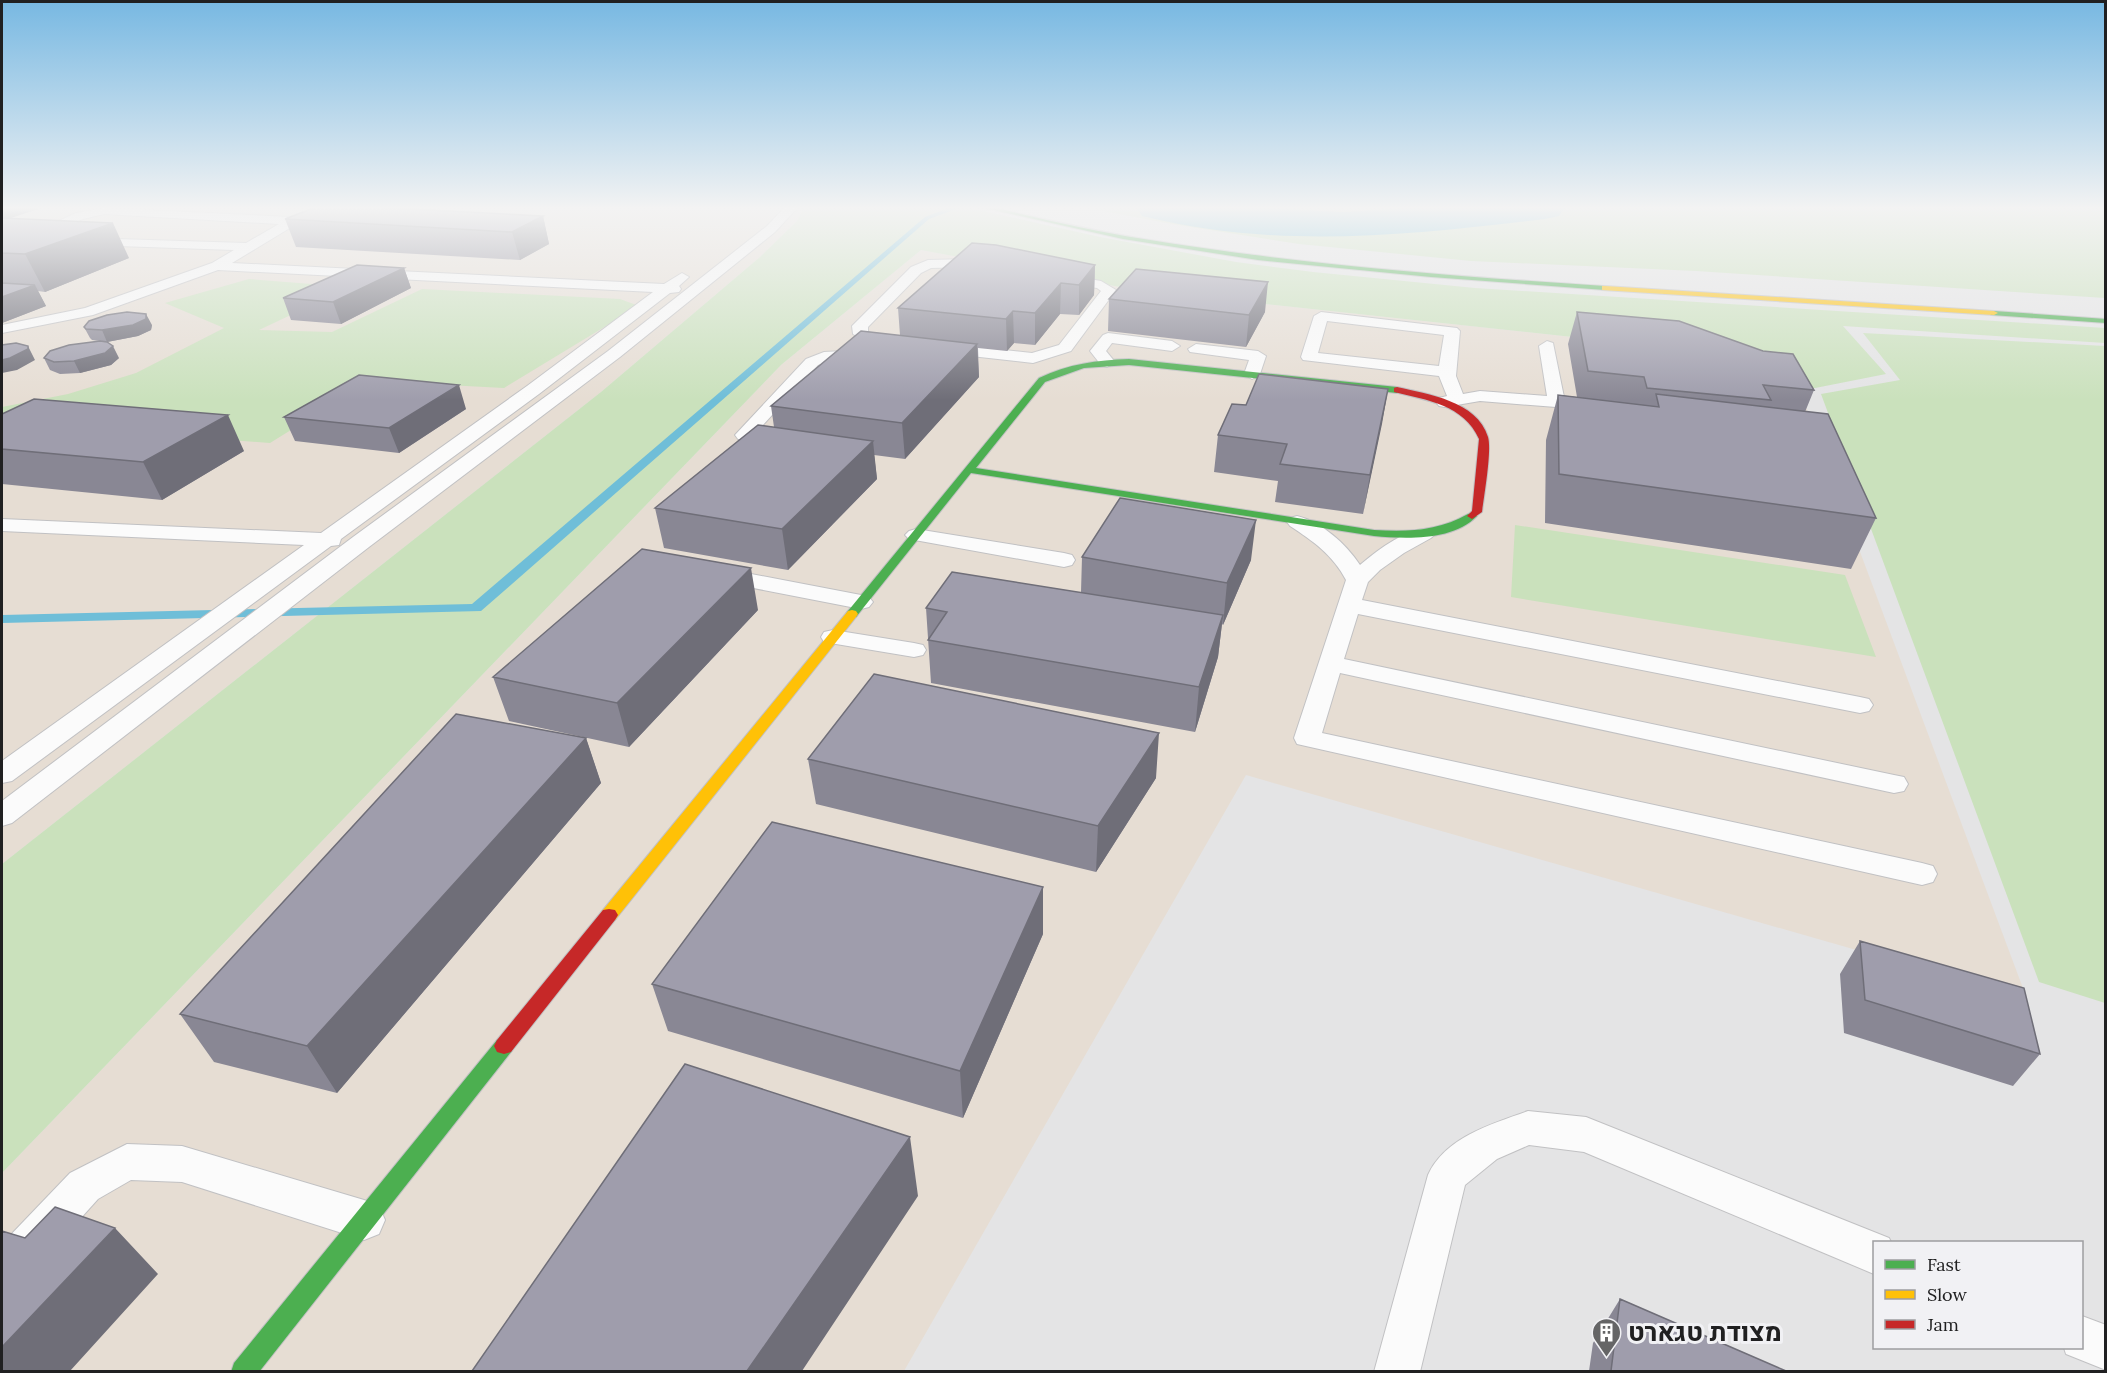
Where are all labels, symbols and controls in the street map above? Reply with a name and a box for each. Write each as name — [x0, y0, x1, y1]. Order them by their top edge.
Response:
legend — [1873, 1241, 2083, 1349]
text: Fast — [1927, 1253, 1961, 1276]
text: Slow — [1927, 1283, 1967, 1306]
text: Jam — [1926, 1313, 1959, 1336]
place label: מצודת טגארט — [1628, 1315, 1782, 1348]
building icon: מצודת טגארט — [1591, 1316, 1623, 1358]

